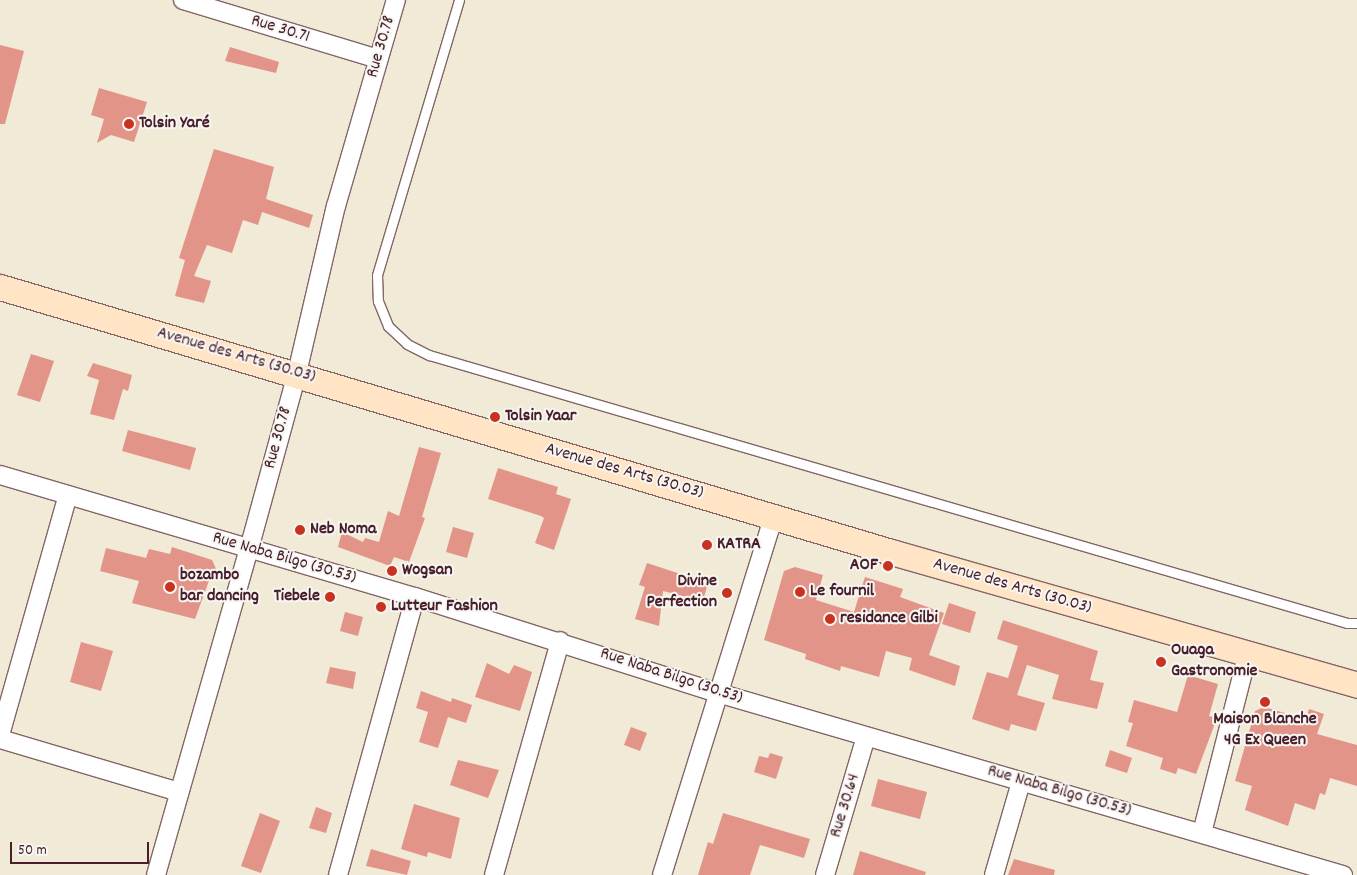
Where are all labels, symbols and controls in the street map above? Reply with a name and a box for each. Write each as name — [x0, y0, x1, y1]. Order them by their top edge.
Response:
street label: Rue 30.71 — [248, 11, 312, 49]
street label: Rue 30.78 — [363, 14, 401, 80]
place label: Tolsin Yaré — [139, 113, 210, 135]
marker: Tolsin Yaré — [123, 118, 135, 130]
street label: Avenue des Arts (30.03) — [154, 323, 318, 389]
street label: Rue 30.78 — [260, 405, 298, 471]
place label: Tolsin Yaar — [505, 406, 576, 428]
marker: Tolsin Yaar — [489, 411, 501, 423]
street label: Avenue des Arts (30.03) — [542, 439, 706, 505]
place label: Neb Noma — [310, 519, 376, 541]
marker: Neb Noma — [294, 524, 306, 536]
street label: Rue Naba Bilgo (30.53) — [210, 528, 358, 590]
place label: KATRA — [717, 534, 761, 556]
marker: KATRA — [701, 539, 713, 551]
street label: Avenue des Arts (30.03) — [930, 554, 1094, 620]
place label: AOF — [850, 555, 878, 577]
place label: Wogsan — [402, 560, 453, 582]
marker: AOF — [882, 560, 894, 572]
marker: Wogsan — [386, 565, 398, 577]
place label: bozambo bar dancing — [180, 566, 259, 608]
place label: Divine Perfection — [646, 572, 717, 614]
marker: bozambo bar dancing — [164, 581, 176, 593]
place label: Le fournil — [810, 581, 874, 603]
place label: Tiebele — [274, 586, 320, 608]
marker: Le fournil — [794, 586, 806, 598]
marker: Divine Perfection — [721, 587, 733, 599]
marker: Tiebele — [324, 591, 336, 603]
place label: Lutteur Fashion — [391, 596, 498, 618]
marker: Lutteur Fashion — [375, 601, 387, 613]
place label: residance Gilbi — [840, 608, 938, 630]
marker: residance Gilbi — [824, 613, 836, 625]
place label: Ouaga Gastronomie — [1171, 641, 1257, 684]
street label: Rue Naba Bilgo (30.53) — [597, 644, 745, 710]
marker: Ouaga Gastronomie — [1155, 656, 1167, 668]
marker: Maison Blanche 4G Ex Queen — [1259, 696, 1271, 708]
place label: Maison Blanche 4G Ex Queen — [1213, 710, 1317, 752]
street label: Rue Naba Bilgo (30.53) — [985, 761, 1133, 823]
street label: Rue 30.64 — [826, 771, 866, 841]
scale bar — [12, 832, 151, 864]
text: 50 m — [18, 840, 47, 862]

